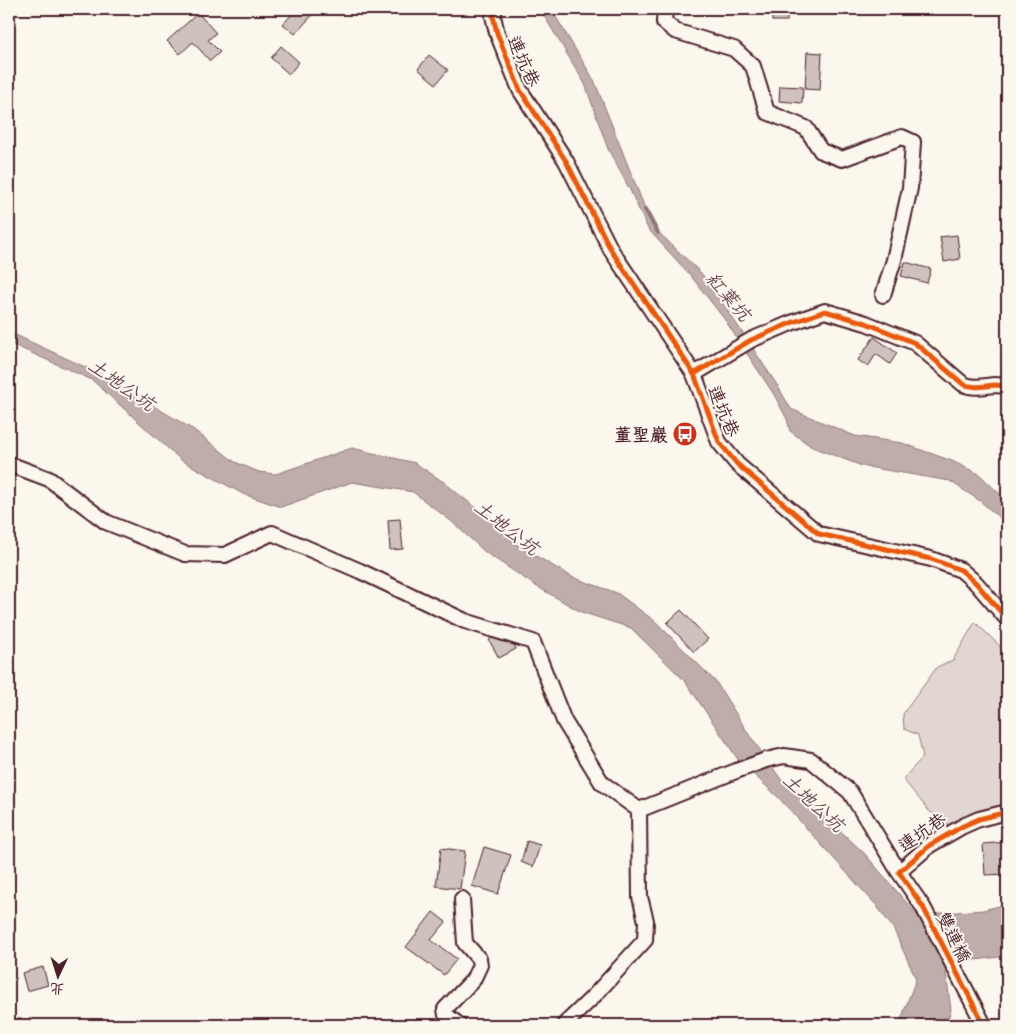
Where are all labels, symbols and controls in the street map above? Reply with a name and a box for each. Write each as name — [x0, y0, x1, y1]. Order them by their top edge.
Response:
street label: 連坑巷 — [502, 31, 546, 91]
water label: 紅葉坑 — [701, 266, 759, 328]
water label: 土地公坑 — [83, 352, 162, 418]
street label: 連坑巷 — [702, 381, 746, 441]
bus stop icon: 董聖巖 — [672, 421, 698, 447]
place label: 董聖巖 — [614, 422, 668, 447]
water label: 土地公坑 — [469, 493, 547, 562]
water label: 土地公坑 — [777, 767, 852, 839]
street label: 連坑巷 — [893, 806, 951, 858]
street label: 雙連橋 — [931, 907, 977, 967]
north arrow — [32, 952, 82, 1002]
text: 北 — [49, 980, 65, 999]

